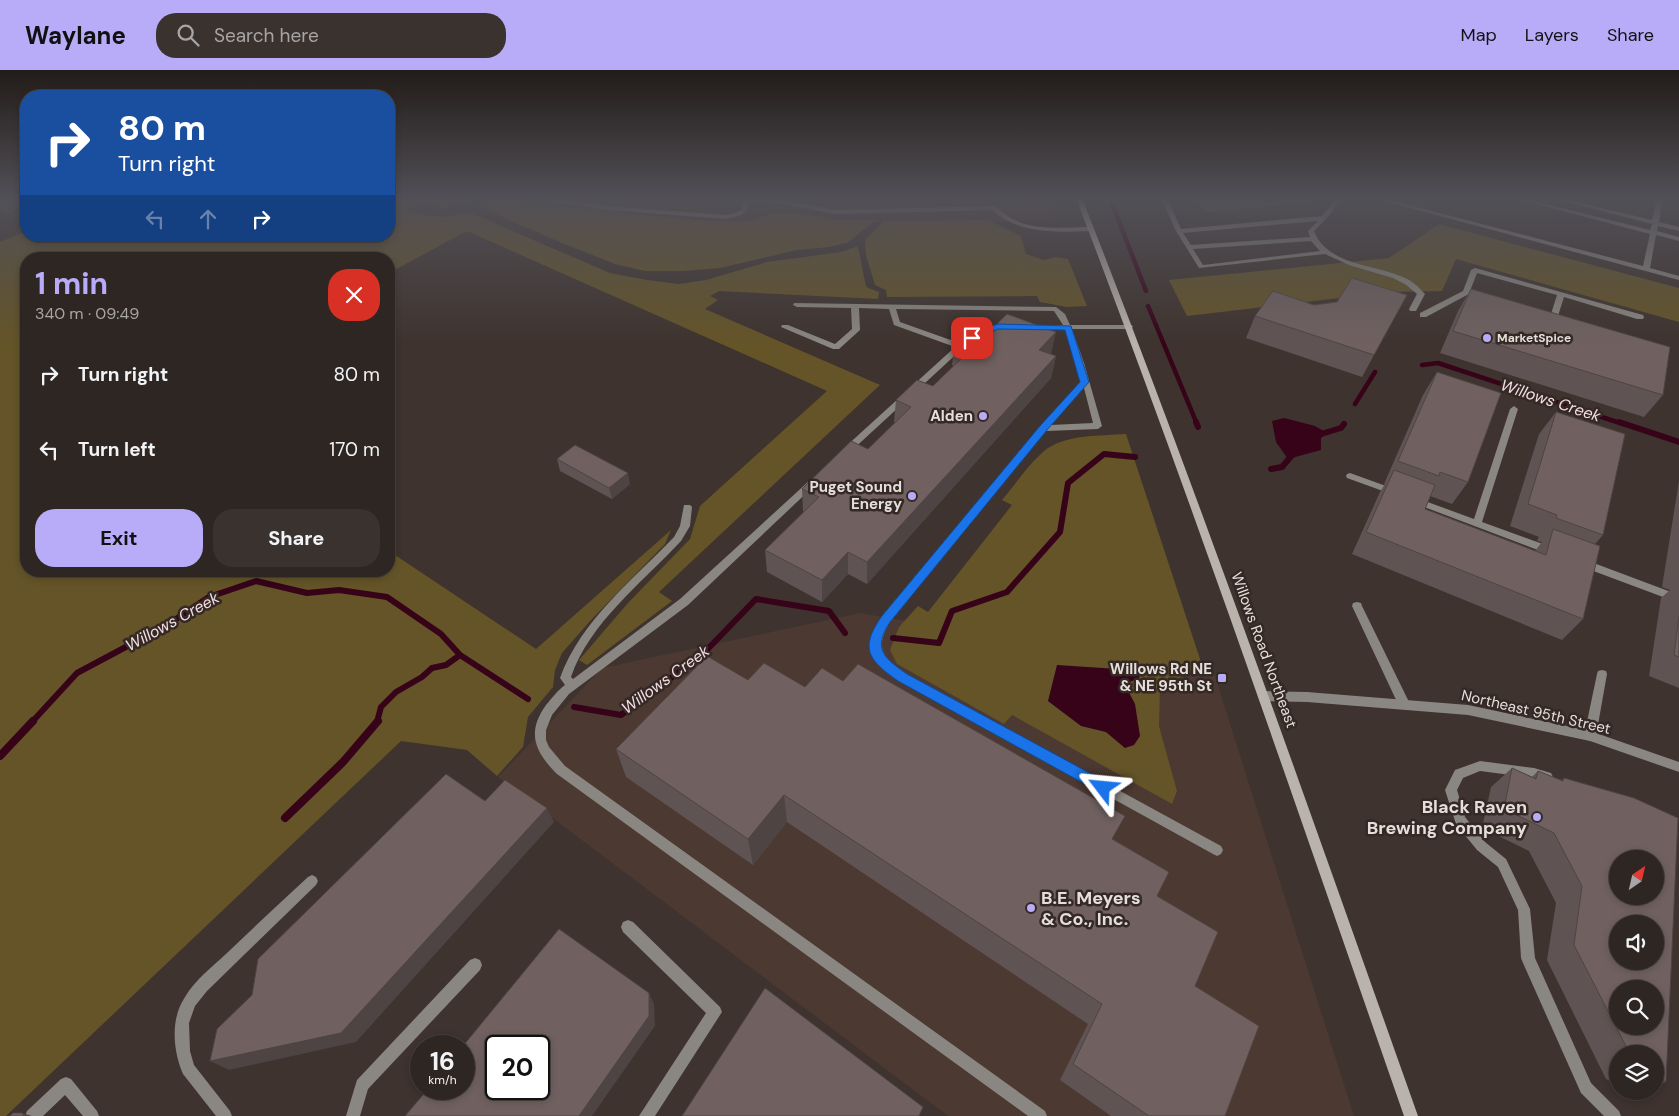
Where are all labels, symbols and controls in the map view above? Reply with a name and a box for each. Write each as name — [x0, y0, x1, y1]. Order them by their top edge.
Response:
search box — [156, 13, 506, 58]
text: Waylane — [25, 20, 126, 51]
icon: search — [174, 21, 202, 49]
text: Search here — [214, 23, 319, 48]
text: Map — [1461, 23, 1497, 47]
text: Layers — [1525, 23, 1579, 47]
text: Share — [1607, 23, 1654, 47]
text: 80 m — [118, 105, 206, 151]
icon: right — [35, 110, 100, 175]
text: Turn right — [118, 149, 215, 178]
icon: left — [141, 205, 169, 233]
icon: ahead — [194, 205, 222, 233]
icon: right — [247, 205, 275, 233]
text: 1 min — [35, 264, 108, 303]
button: close — [328, 269, 380, 321]
text: 340 m · 09:49 — [35, 303, 139, 324]
pin — [951, 317, 993, 359]
icon: arrive — [958, 324, 986, 352]
place label: MarketSpice — [1497, 330, 1571, 346]
marker: MarketSpice — [1481, 332, 1493, 344]
icon: right — [35, 361, 63, 389]
text: Turn right — [78, 362, 168, 387]
text: 80 m — [333, 362, 380, 387]
water label: Willows Creek — [1498, 374, 1604, 427]
place label: Alden — [930, 406, 973, 426]
marker: Alden — [977, 410, 989, 422]
icon: left — [35, 436, 63, 464]
text: Turn left — [78, 437, 156, 462]
text: 170 m — [329, 437, 380, 462]
place label: Puget Sound Energy — [809, 477, 902, 514]
marker: Puget Sound Energy — [906, 490, 918, 502]
button: Exit — [35, 509, 203, 567]
button: Share — [213, 509, 380, 567]
street label: Willows Road Northeast — [1226, 569, 1302, 731]
water label: Willows Creek — [122, 587, 224, 656]
water label: Willows Creek — [617, 640, 714, 719]
place label: Willows Rd NE & NE 95th St — [1110, 659, 1212, 696]
marker: Willows Rd NE & NE 95th St — [1216, 672, 1228, 684]
street label: Northeast 95th Street — [1459, 685, 1613, 739]
position arrow — [1076, 761, 1128, 813]
place label: Black Raven Brewing Company — [1367, 795, 1527, 840]
marker: Black Raven Brewing Company — [1531, 811, 1543, 823]
north arrow — [1609, 850, 1664, 905]
map controls — [1609, 850, 1664, 1100]
place label: B.E. Meyers & Co., Inc. — [1041, 886, 1141, 931]
marker: B.E. Meyers & Co., Inc. — [1025, 902, 1037, 914]
button: sound — [1609, 915, 1664, 970]
button: search — [1609, 980, 1664, 1035]
speed limit sign: 20 — [485, 1035, 550, 1100]
text: 16 — [430, 1045, 455, 1078]
button: layers — [1609, 1045, 1664, 1100]
text: km/h — [428, 1072, 457, 1088]

